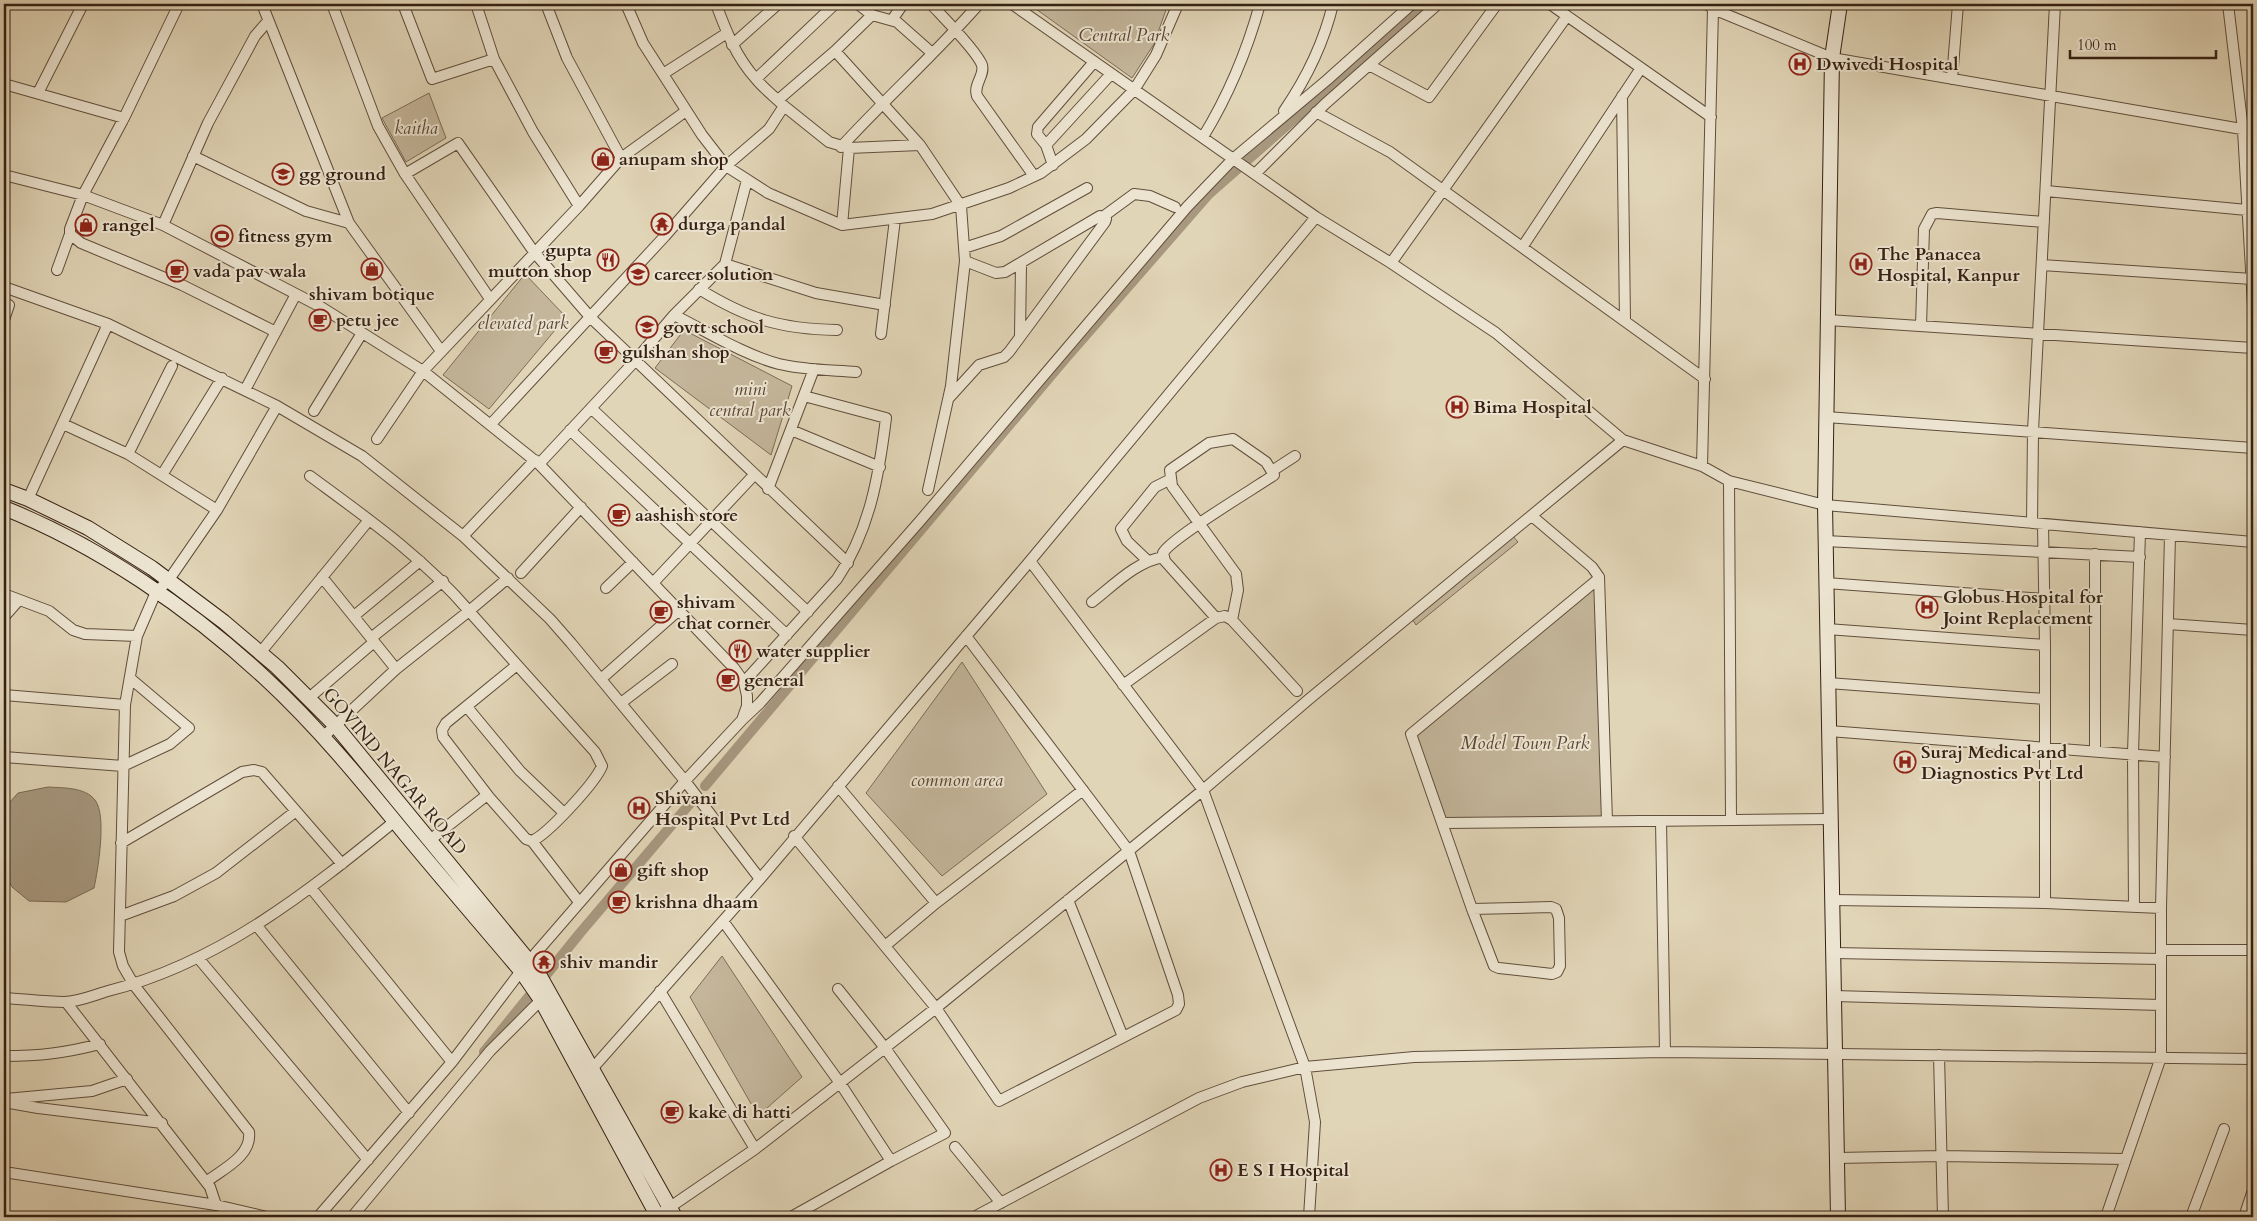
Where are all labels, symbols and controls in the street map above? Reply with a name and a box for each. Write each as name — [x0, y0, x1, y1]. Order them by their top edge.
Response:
park label: Central Park — [1079, 23, 1170, 48]
scale bar — [2070, 28, 2216, 60]
text: 100 m — [2077, 35, 2117, 55]
hospital icon: Dwivedi Hospital — [1788, 52, 1812, 76]
place label: Dwivedi Hospital — [1816, 52, 1958, 77]
park label: kaitha — [394, 116, 438, 141]
shop icon: anupam shop — [591, 147, 615, 171]
place label: anupam shop — [619, 147, 729, 172]
school or university icon: gg ground — [271, 162, 295, 186]
place label: gg ground — [299, 162, 387, 187]
temple icon: durga pandal — [650, 212, 674, 236]
place label: durga pandal — [678, 212, 786, 237]
shop icon: rangel — [74, 213, 98, 237]
place label: rangel — [102, 213, 155, 238]
sports icon: fitness gym — [210, 224, 234, 248]
place label: fitness gym — [238, 224, 333, 249]
place label: gupta mutton shop — [488, 238, 592, 284]
place label: The Panacea Hospital, Kanpur — [1877, 242, 2021, 288]
restaurant icon: gupta mutton shop — [596, 248, 620, 272]
hospital icon: The Panacea Hospital, Kanpur — [1849, 252, 1873, 276]
shop icon: shivam botique — [360, 257, 384, 281]
cafe icon: vada pav wala — [165, 259, 189, 283]
place label: vada pav wala — [193, 259, 307, 284]
school or university icon: career solution — [626, 262, 650, 286]
place label: career solution — [654, 262, 774, 287]
place label: shivam botique — [309, 282, 435, 307]
cafe icon: petu jee — [308, 308, 332, 332]
place label: petu jee — [336, 308, 399, 333]
park label: elevated park — [477, 311, 569, 336]
school or university icon: govtt school — [635, 315, 659, 339]
place label: govtt school — [663, 315, 764, 340]
cafe icon: gulshan shop — [594, 340, 618, 364]
place label: gulshan shop — [622, 340, 730, 365]
park label: mini central park — [709, 377, 791, 423]
hospital icon: Bima Hospital — [1445, 395, 1469, 419]
place label: Bima Hospital — [1473, 395, 1592, 420]
cafe icon: aashish store — [607, 503, 631, 527]
place label: aashish store — [635, 503, 738, 528]
place label: Globus Hospital for Joint Replacement — [1940, 585, 2104, 631]
place label: shivam chat corner — [677, 590, 771, 636]
hospital icon: Globus Hospital for Joint Replacement — [1915, 595, 1939, 619]
cafe icon: shivam chat corner — [649, 600, 673, 624]
restaurant icon: water supplier — [728, 639, 752, 663]
place label: water supplier — [756, 639, 871, 664]
cafe icon: general — [716, 668, 740, 692]
place label: general — [744, 668, 804, 693]
street label: GOVIND NAGAR ROAD — [317, 682, 472, 861]
park label: Model Town Park — [1461, 731, 1590, 756]
place label: Suraj Medical and Diagnostics Pvt Ltd — [1921, 740, 2084, 786]
hospital icon: Suraj Medical and Diagnostics Pvt Ltd — [1893, 750, 1917, 774]
park label: common area — [911, 768, 1003, 793]
place label: Shivani Hospital Pvt Ltd — [655, 786, 791, 832]
hospital icon: Shivani Hospital Pvt Ltd — [627, 796, 651, 820]
shop icon: gift shop — [609, 858, 633, 882]
place label: gift shop — [637, 858, 709, 883]
cafe icon: krishna dhaam — [607, 890, 631, 914]
place label: krishna dhaam — [635, 890, 759, 915]
temple icon: shiv mandir — [532, 950, 556, 974]
place label: shiv mandir — [560, 950, 659, 975]
cafe icon: kake di hatti — [660, 1100, 684, 1124]
place label: kake di hatti — [688, 1100, 791, 1125]
hospital icon: E S I Hospital — [1209, 1158, 1233, 1182]
place label: E S I Hospital — [1237, 1158, 1349, 1183]

